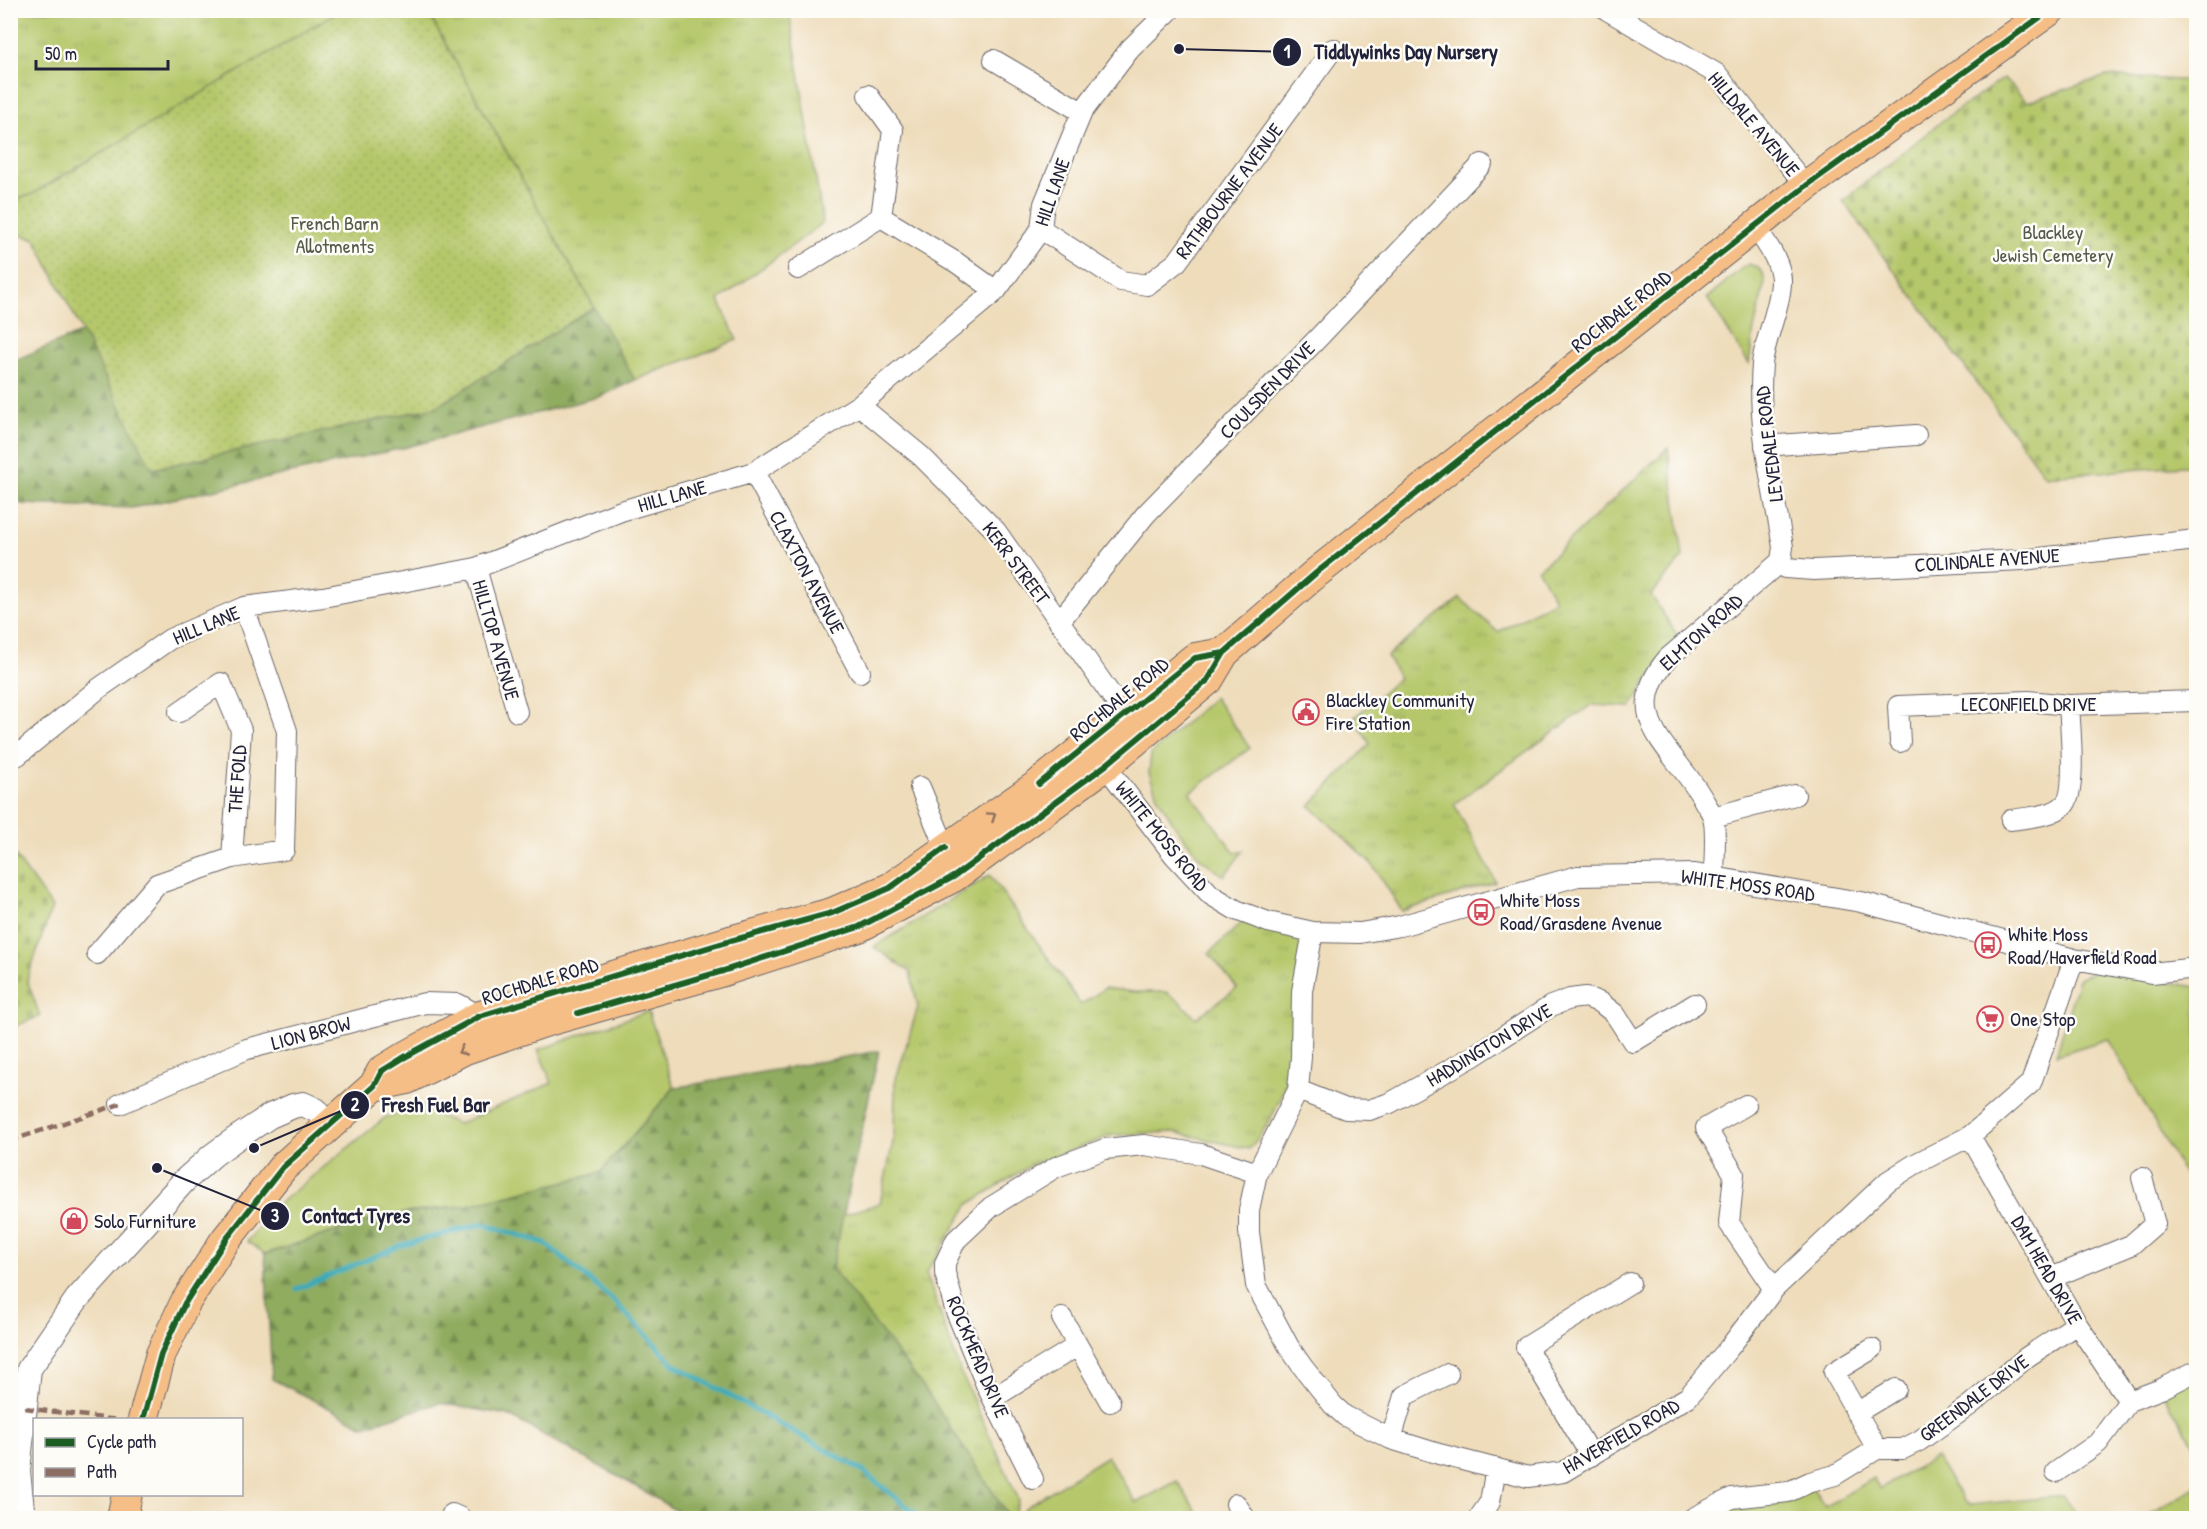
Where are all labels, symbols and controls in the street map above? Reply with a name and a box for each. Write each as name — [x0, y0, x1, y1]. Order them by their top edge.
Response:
callout: Tiddlywinks Day Nursery — [1272, 32, 1510, 71]
scale bar — [36, 33, 168, 71]
text: Tiddlywinks Day Nursery — [1313, 37, 1498, 67]
text: 1 — [1284, 39, 1291, 64]
text: 50 m — [45, 41, 77, 66]
street label: HILLDALE AVENUE — [1702, 65, 1806, 182]
street label: RATHBOURNE AVENUE — [1169, 117, 1289, 264]
street label: HILL LANE — [1027, 154, 1076, 229]
park label: French Barn Allotments — [290, 209, 379, 259]
park label: Blackley Jewish Cemetery — [1992, 218, 2114, 268]
street label: ROCHDALE ROAD — [1565, 263, 1677, 358]
street label: COULSDEN DRIVE — [1213, 335, 1320, 445]
street label: LEVEDALE ROAD — [1748, 384, 1789, 503]
street label: HILL LANE — [634, 473, 709, 518]
street label: CLAXTON AVENUE — [764, 505, 851, 638]
street label: KERR STREET — [977, 516, 1057, 610]
street label: COLINDALE AVENUE — [1914, 541, 2061, 578]
street label: HILLTOP AVENUE — [466, 577, 527, 703]
street label: ELMTON ROAD — [1653, 587, 1748, 676]
street label: HILL LANE — [168, 598, 244, 651]
street label: ROCHDALE ROAD — [1064, 650, 1174, 747]
place label: Blackley Community Fire Station — [1325, 686, 1475, 736]
street label: LECONFIELD DRIVE — [1962, 690, 2097, 717]
public building icon: Blackley Community Fire Station — [1291, 697, 1321, 727]
street label: THE FOLD — [221, 744, 252, 814]
street label: WHITE MOSS ROAD — [1110, 775, 1216, 897]
one-way arrow — [985, 812, 996, 823]
street label: WHITE MOSS ROAD — [1680, 862, 1817, 907]
place label: White Moss Road/Grasdene Avenue — [1500, 886, 1662, 936]
bus stop icon: White Moss Road/Grasdene Avenue — [1466, 897, 1496, 927]
place label: White Moss Road/Haverfield Road — [2008, 920, 2157, 970]
bus stop icon: White Moss Road/Haverfield Road — [1973, 930, 2003, 960]
street label: ROCHDALE ROAD — [478, 950, 602, 1011]
street label: HADDINGTON DRIVE — [1421, 996, 1557, 1093]
supermarket icon: One Stop — [1975, 1004, 2005, 1034]
place label: One Stop — [2010, 1005, 2076, 1032]
street label: LION BROW — [268, 1009, 354, 1056]
one-way arrow — [458, 1044, 469, 1056]
callout: Fresh Fuel Bar — [340, 1085, 502, 1124]
text: Fresh Fuel Bar — [381, 1090, 491, 1119]
text: 2 — [351, 1092, 360, 1117]
callout: Contact Tyres — [260, 1197, 422, 1236]
text: Contact Tyres — [302, 1201, 410, 1231]
text: 3 — [271, 1203, 279, 1228]
shop icon: Solo Furniture — [59, 1206, 89, 1236]
place label: Solo Furniture — [94, 1207, 197, 1234]
street label: DAM HEAD DRIVE — [2005, 1211, 2089, 1329]
street label: ROCKMEAD DRIVE — [941, 1292, 1016, 1422]
street label: GREENDALE DRIVE — [1913, 1347, 2034, 1448]
street label: HAVERFIELD ROAD — [1558, 1391, 1684, 1480]
legend — [33, 1418, 243, 1496]
text: Cycle path — [87, 1429, 157, 1454]
text: Path — [87, 1459, 117, 1484]

